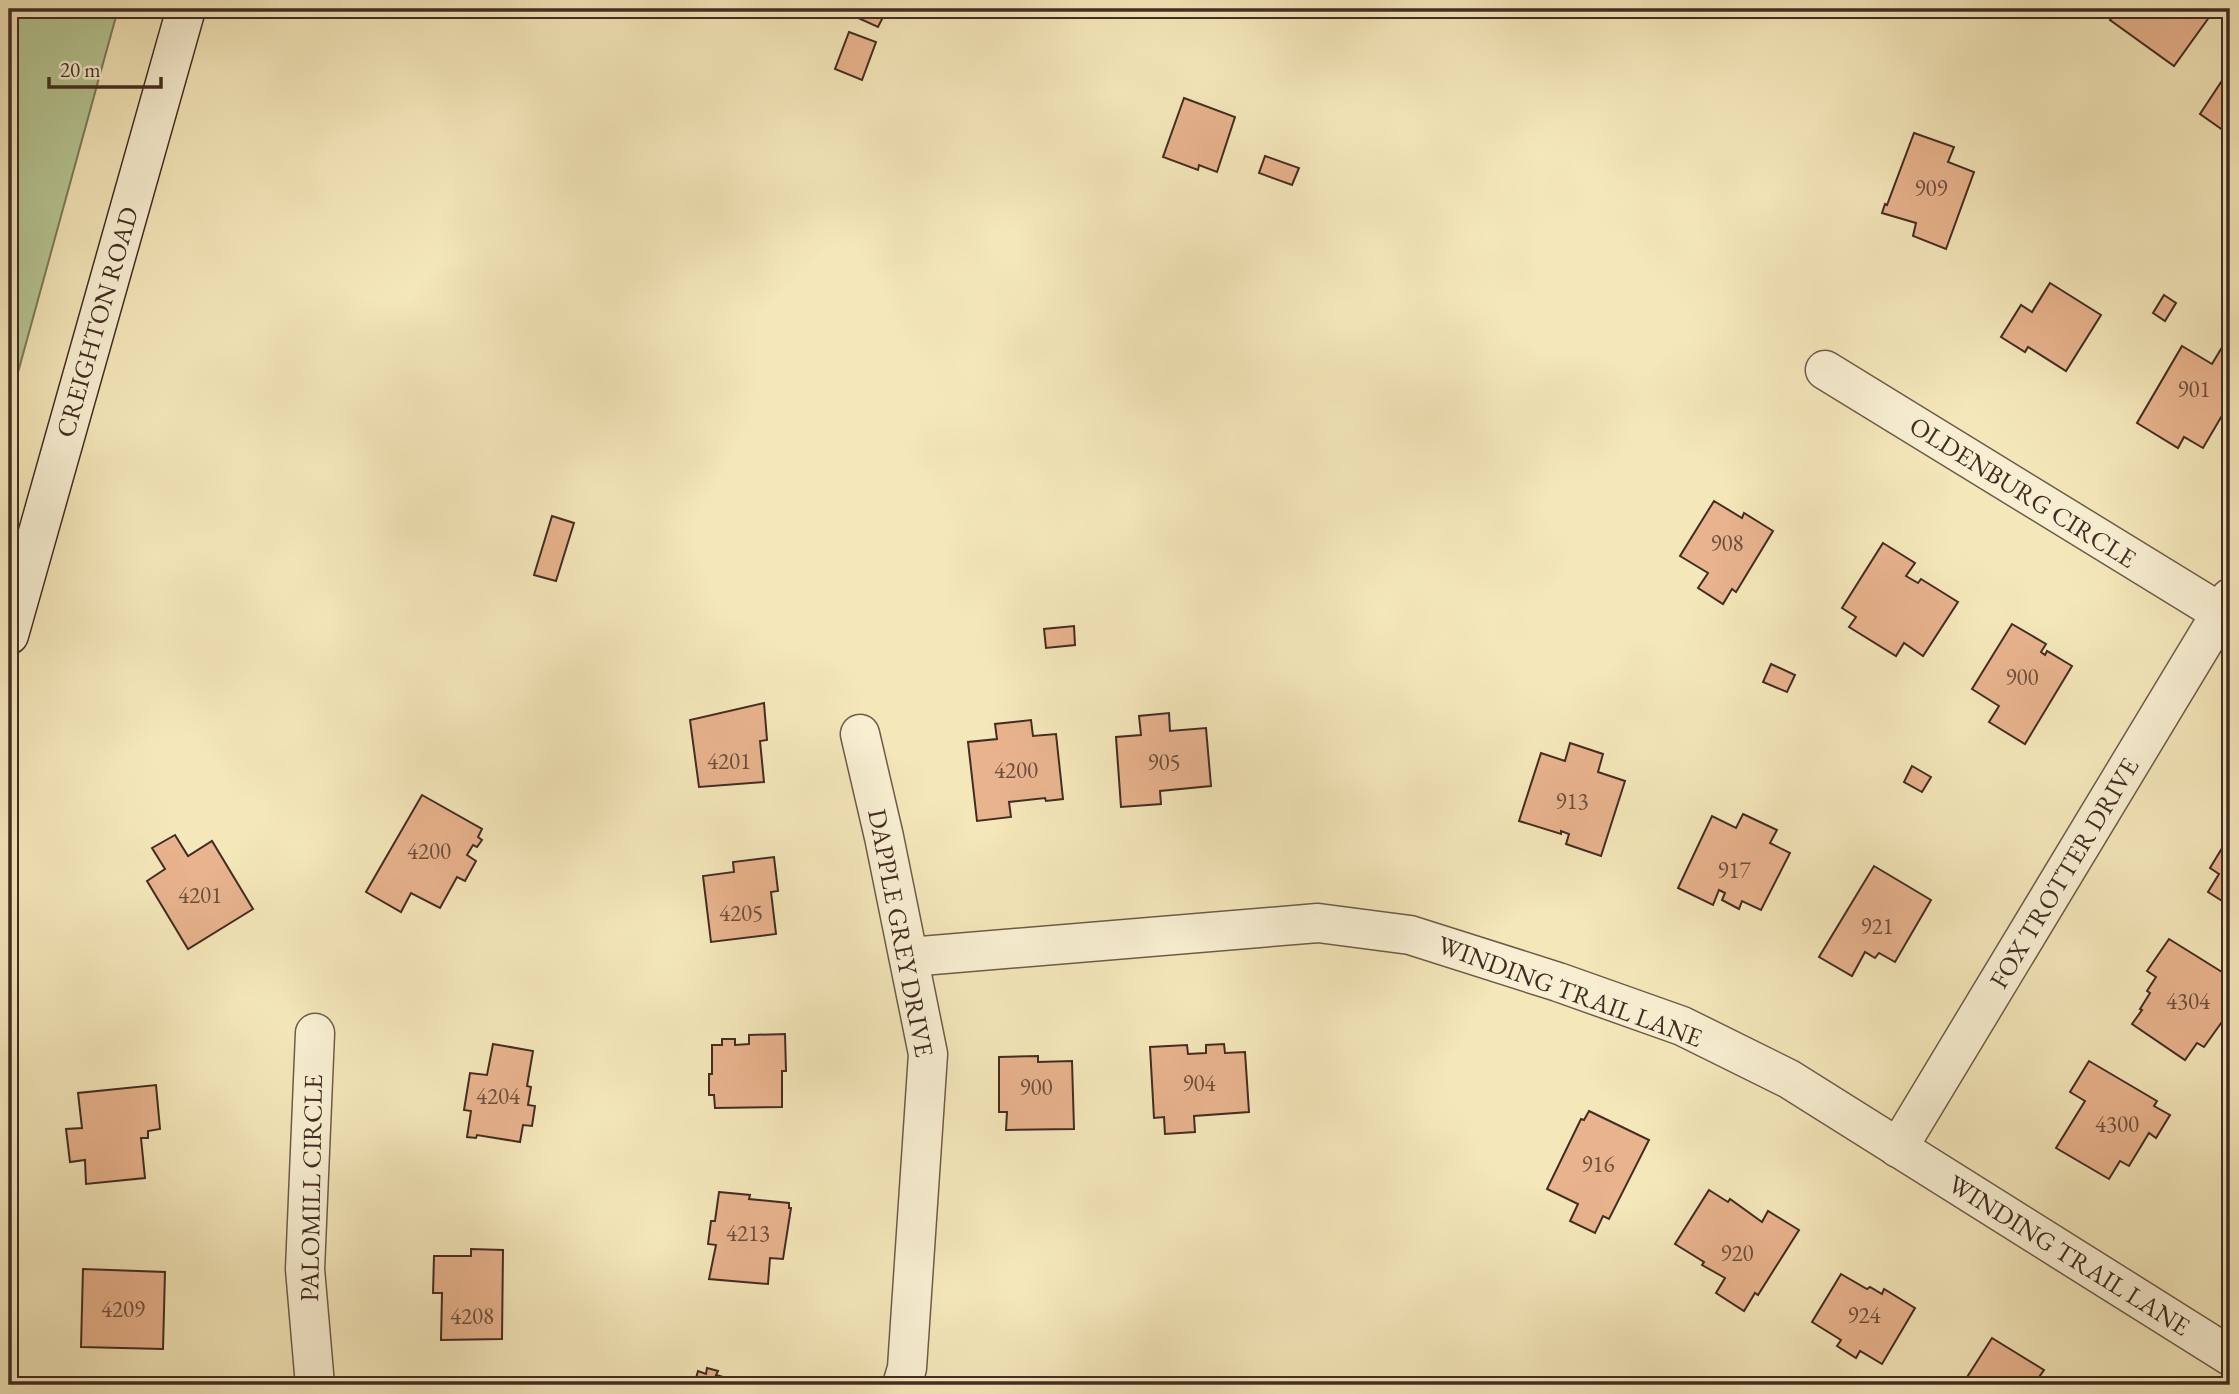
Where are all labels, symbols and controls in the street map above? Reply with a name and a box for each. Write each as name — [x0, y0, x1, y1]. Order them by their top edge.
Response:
scale bar — [49, 46, 161, 90]
text: 20 m — [60, 56, 101, 83]
house number: 909 — [1914, 173, 1948, 203]
street label: CREIGHTON ROAD — [48, 203, 146, 441]
house number: 901 — [2177, 374, 2211, 404]
street label: OLDENBURG CIRCLE — [1903, 408, 2143, 576]
house number: 908 — [1710, 528, 1744, 558]
house number: 900 — [2005, 662, 2039, 692]
house number: 4201 — [707, 746, 751, 776]
house number: 905 — [1147, 747, 1181, 777]
street label: FOX TROTTER DRIVE — [1982, 751, 2147, 995]
house number: 4200 — [994, 755, 1038, 785]
house number: 913 — [1555, 786, 1589, 816]
street label: DAPPLE GREY DRIVE — [860, 806, 942, 1060]
house number: 4200 — [407, 836, 451, 866]
house number: 917 — [1717, 855, 1752, 885]
house number: 4201 — [178, 880, 222, 910]
house number: 4205 — [719, 898, 763, 928]
house number: 921 — [1860, 911, 1894, 941]
street label: WINDING TRAIL LANE — [1433, 927, 1707, 1055]
house number: 4304 — [2166, 986, 2211, 1016]
house number: 904 — [1182, 1068, 1217, 1098]
house number: 900 — [1019, 1072, 1053, 1102]
street label: PALOMILL CIRCLE — [292, 1074, 330, 1302]
house number: 4204 — [476, 1081, 521, 1111]
house number: 4300 — [2095, 1109, 2139, 1139]
house number: 916 — [1581, 1149, 1615, 1179]
street label: WINDING TRAIL LANE — [1942, 1167, 2197, 1344]
house number: 4213 — [726, 1218, 770, 1248]
house number: 920 — [1720, 1238, 1754, 1268]
house number: 4209 — [101, 1294, 145, 1324]
house number: 924 — [1847, 1300, 1882, 1330]
house number: 4208 — [450, 1301, 494, 1331]

